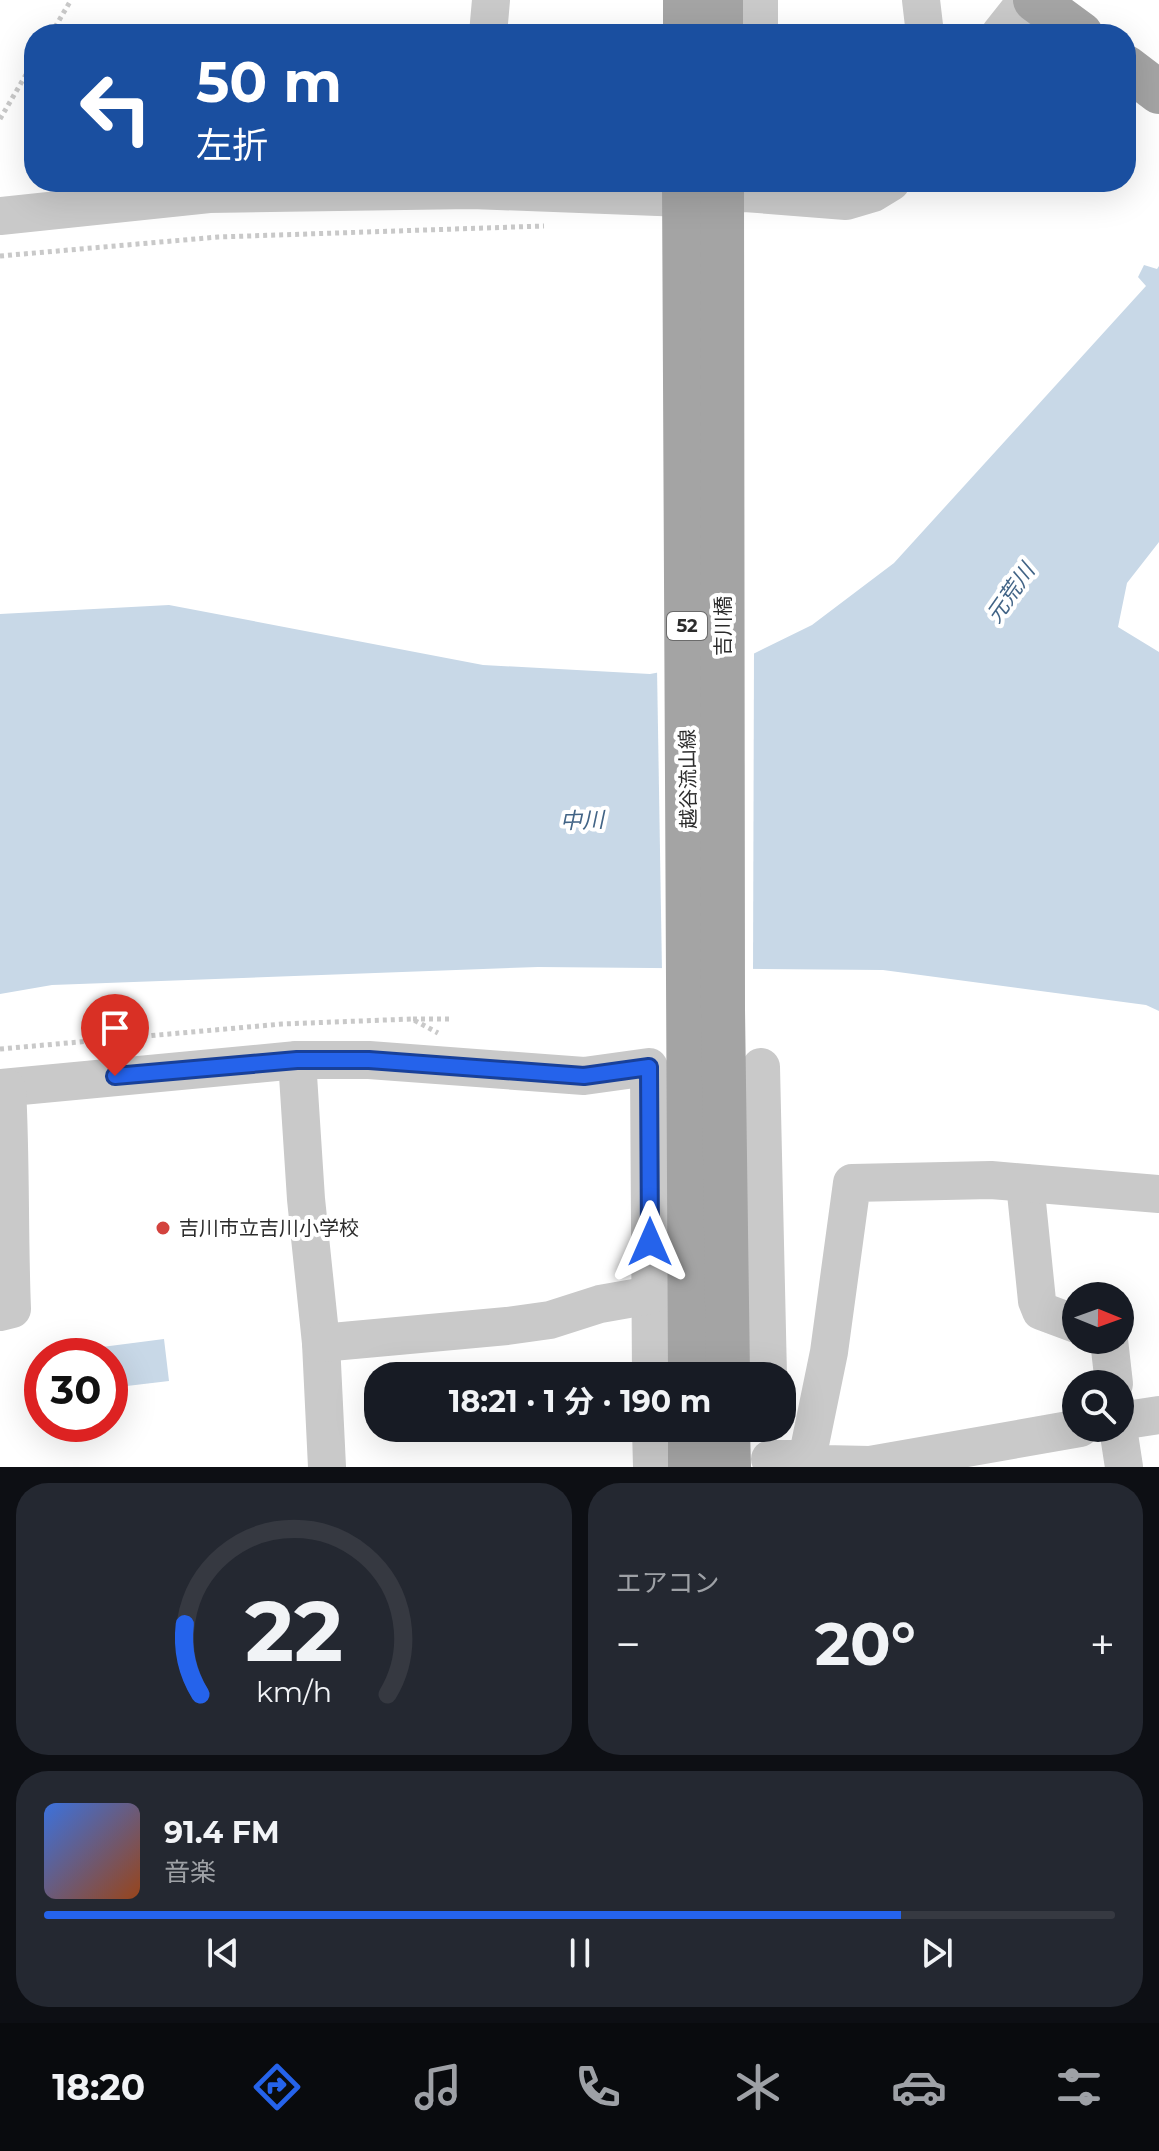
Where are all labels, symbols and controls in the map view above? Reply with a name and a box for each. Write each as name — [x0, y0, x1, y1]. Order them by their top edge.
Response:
text: 50 m — [196, 48, 342, 116]
icon: left — [64, 56, 168, 160]
text: 左折 — [196, 123, 268, 167]
water label: 元荒川 — [980, 557, 1042, 628]
street label: 吉川橋 — [711, 596, 735, 656]
road number: 52 — [667, 612, 707, 640]
street label: 越谷流山線 — [675, 729, 701, 829]
water label: 中川 — [560, 806, 606, 835]
pin — [81, 994, 149, 1076]
icon: arrive — [93, 1006, 137, 1050]
position arrow — [608, 1200, 692, 1284]
place label: 吉川市立吉川小学校 — [179, 1216, 359, 1240]
marker: 吉川市立吉川小学校 — [154, 1219, 172, 1237]
north arrow — [1062, 1282, 1134, 1354]
map controls — [1062, 1282, 1134, 1442]
speed limit sign: 30 — [24, 1338, 128, 1442]
button: search — [1062, 1370, 1134, 1442]
text: 18:21 · 1 分 · 190 m — [449, 1383, 711, 1420]
text: エアコン — [616, 1567, 720, 1599]
text: 22 — [245, 1580, 343, 1682]
text: 20° — [815, 1607, 916, 1680]
text: − — [616, 1617, 641, 1671]
text: + — [1090, 1617, 1115, 1671]
text: km/h — [256, 1674, 332, 1709]
text: 91.4 FM — [164, 1814, 280, 1851]
text: 音楽 — [164, 1856, 216, 1888]
icon: previous — [201, 1931, 245, 1975]
icon: pause — [558, 1931, 602, 1975]
icon: next — [915, 1931, 959, 1975]
icon: directions — [249, 2059, 305, 2115]
icon: music — [410, 2059, 466, 2115]
icon: phone — [570, 2059, 626, 2115]
icon: climate — [730, 2059, 786, 2115]
icon: car — [891, 2059, 947, 2115]
icon: filters — [1051, 2059, 1107, 2115]
text: 18:20 — [52, 2065, 145, 2109]

